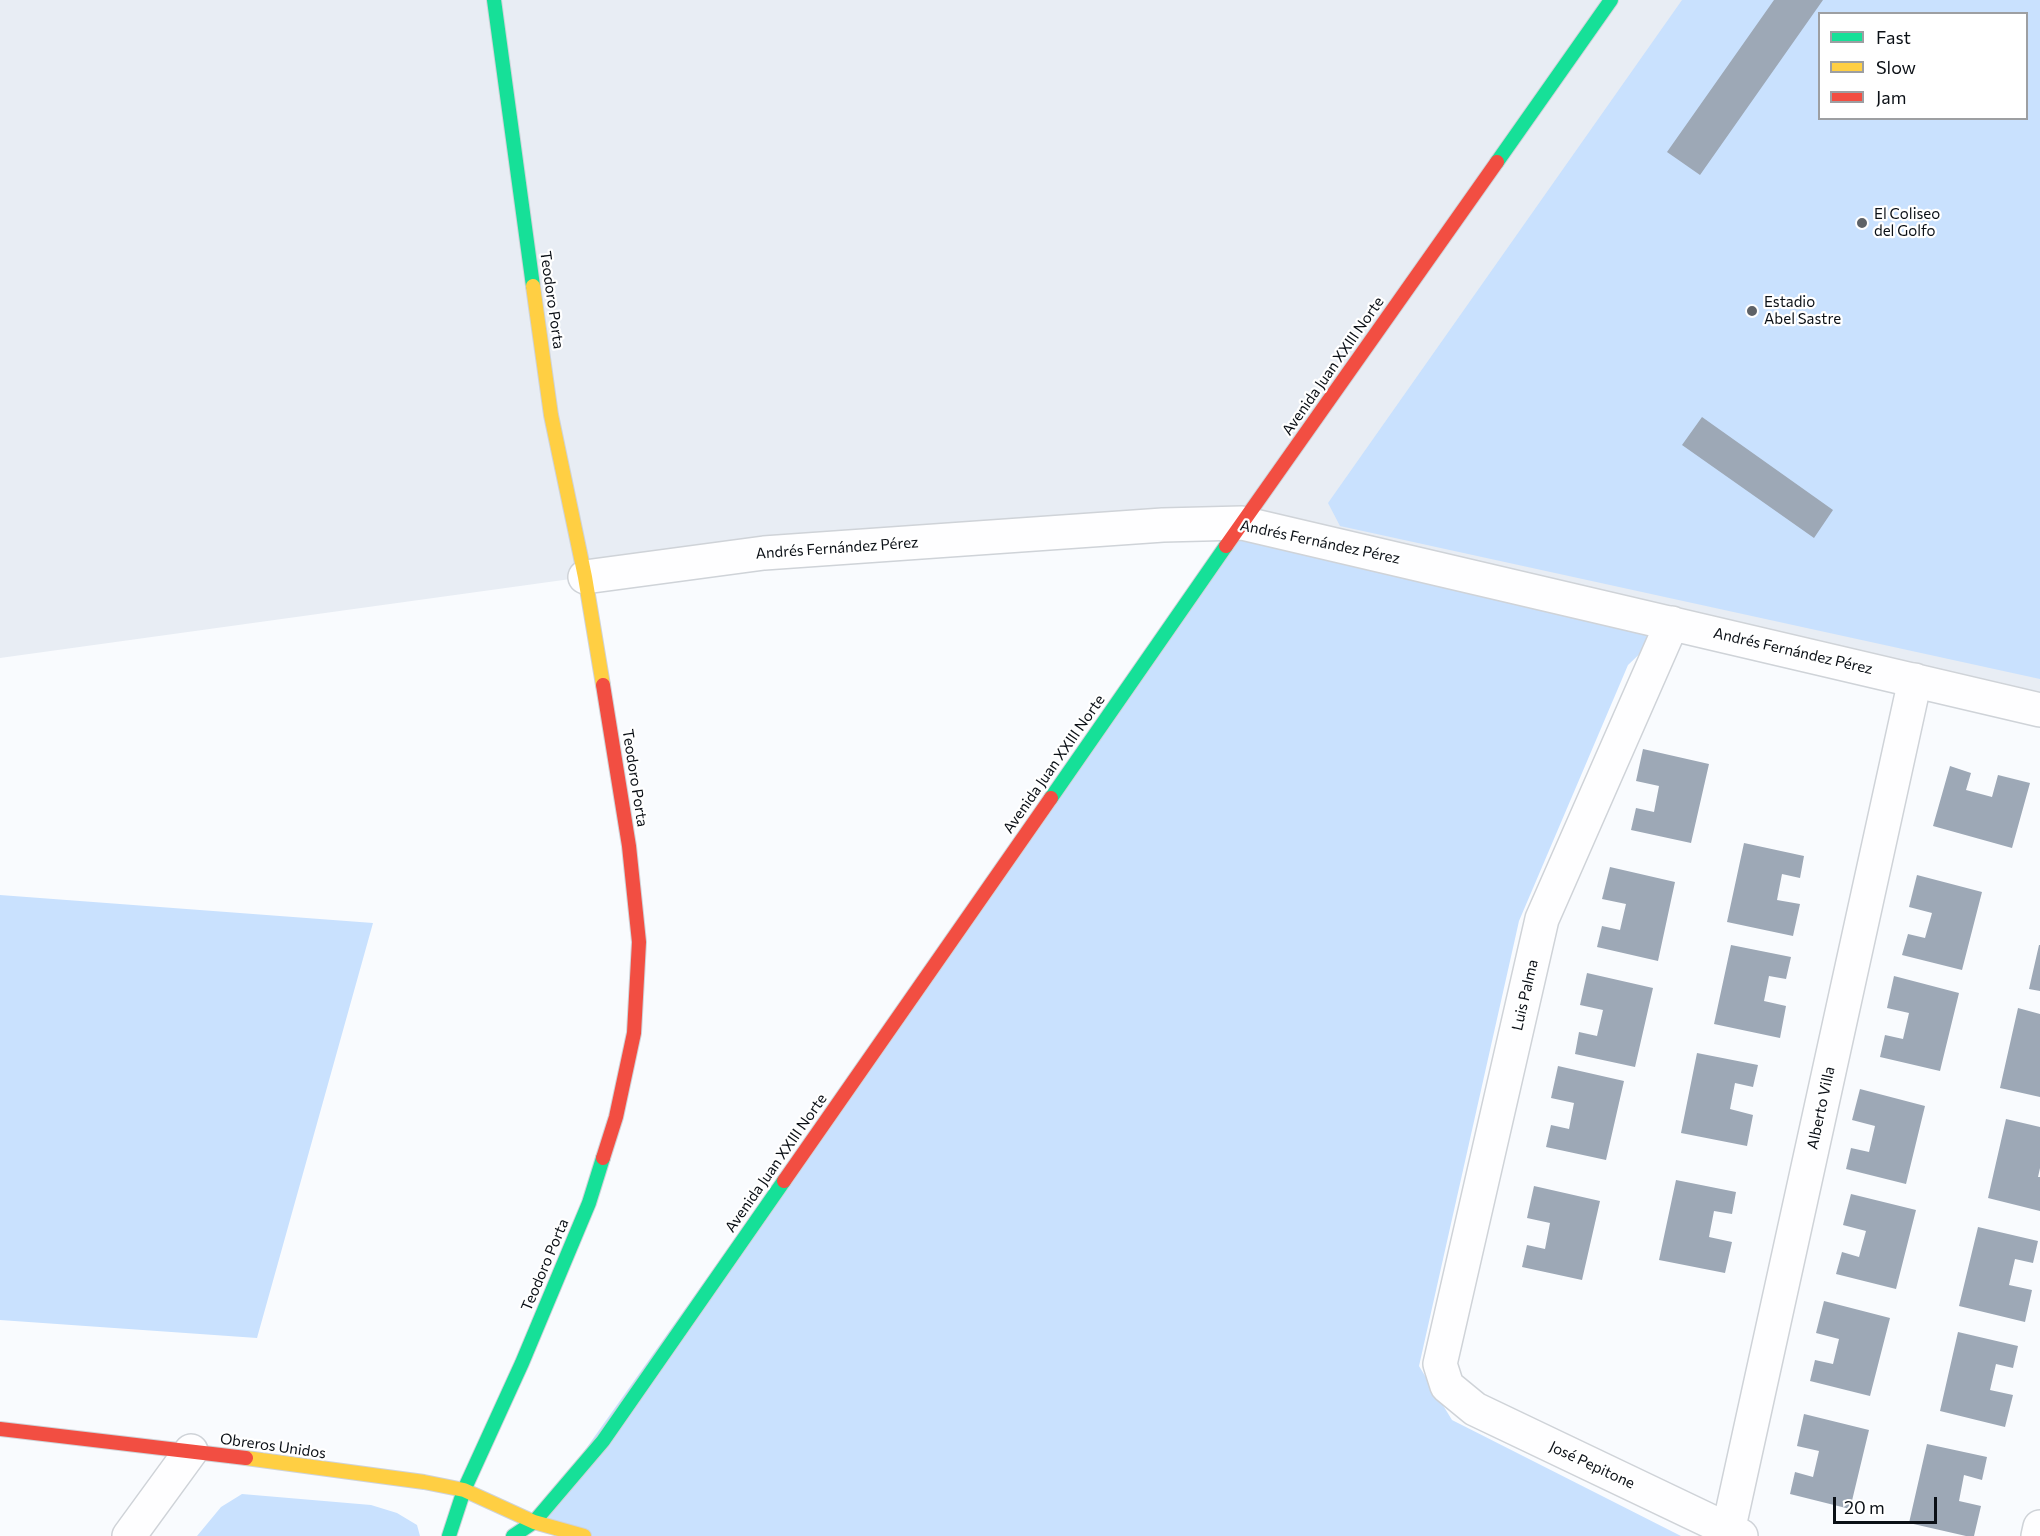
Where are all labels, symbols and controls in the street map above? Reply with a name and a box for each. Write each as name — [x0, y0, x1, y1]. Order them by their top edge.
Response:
legend — [1818, 12, 2028, 120]
text: Fast — [1876, 26, 1911, 48]
text: Slow — [1876, 56, 1916, 78]
text: Jam — [1876, 86, 1906, 108]
place label: El Coliseo del Golfo — [1874, 205, 1940, 240]
marker: El Coliseo del Golfo — [1855, 216, 1869, 230]
street label: Teodoro Porta — [536, 250, 568, 350]
street label: Avenida Juan XXIII Norte — [1278, 293, 1388, 439]
place label: Estadio Abel Sastre — [1764, 293, 1841, 328]
marker: Estadio Abel Sastre — [1745, 304, 1759, 318]
street label: Andrés Fernández Pérez — [1238, 516, 1402, 568]
street label: Andrés Fernández Pérez — [755, 533, 919, 563]
street label: Andrés Fernández Pérez — [1711, 624, 1875, 678]
street label: Avenida Juan XXIII Norte — [999, 691, 1109, 837]
street label: Teodoro Porta — [618, 728, 652, 828]
street label: Luis Palma — [1508, 958, 1542, 1032]
street label: Alberto Villa — [1803, 1065, 1839, 1151]
street label: Avenida Juan XXIII Norte — [721, 1090, 831, 1236]
street label: Teodoro Porta — [517, 1216, 573, 1314]
street label: Obreros Unidos — [219, 1430, 327, 1462]
street label: José Pepitone — [1546, 1437, 1638, 1493]
scale bar — [1836, 1485, 1940, 1523]
text: 20 m — [1844, 1496, 1885, 1518]

